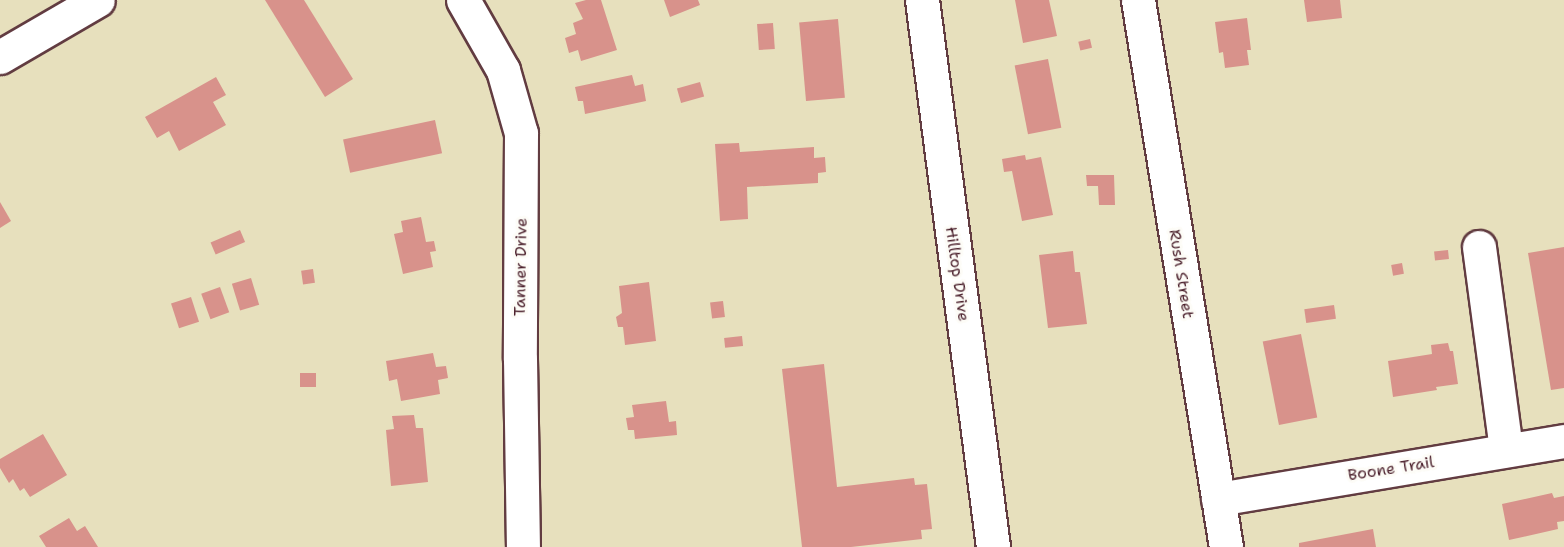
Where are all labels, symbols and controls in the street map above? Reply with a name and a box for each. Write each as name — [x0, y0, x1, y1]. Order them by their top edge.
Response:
street label: Tanner Drive — [511, 218, 531, 316]
street label: Hilltop Drive — [941, 226, 973, 322]
street label: Rush Street — [1164, 228, 1198, 320]
street label: Boone Trail — [1346, 453, 1436, 485]

